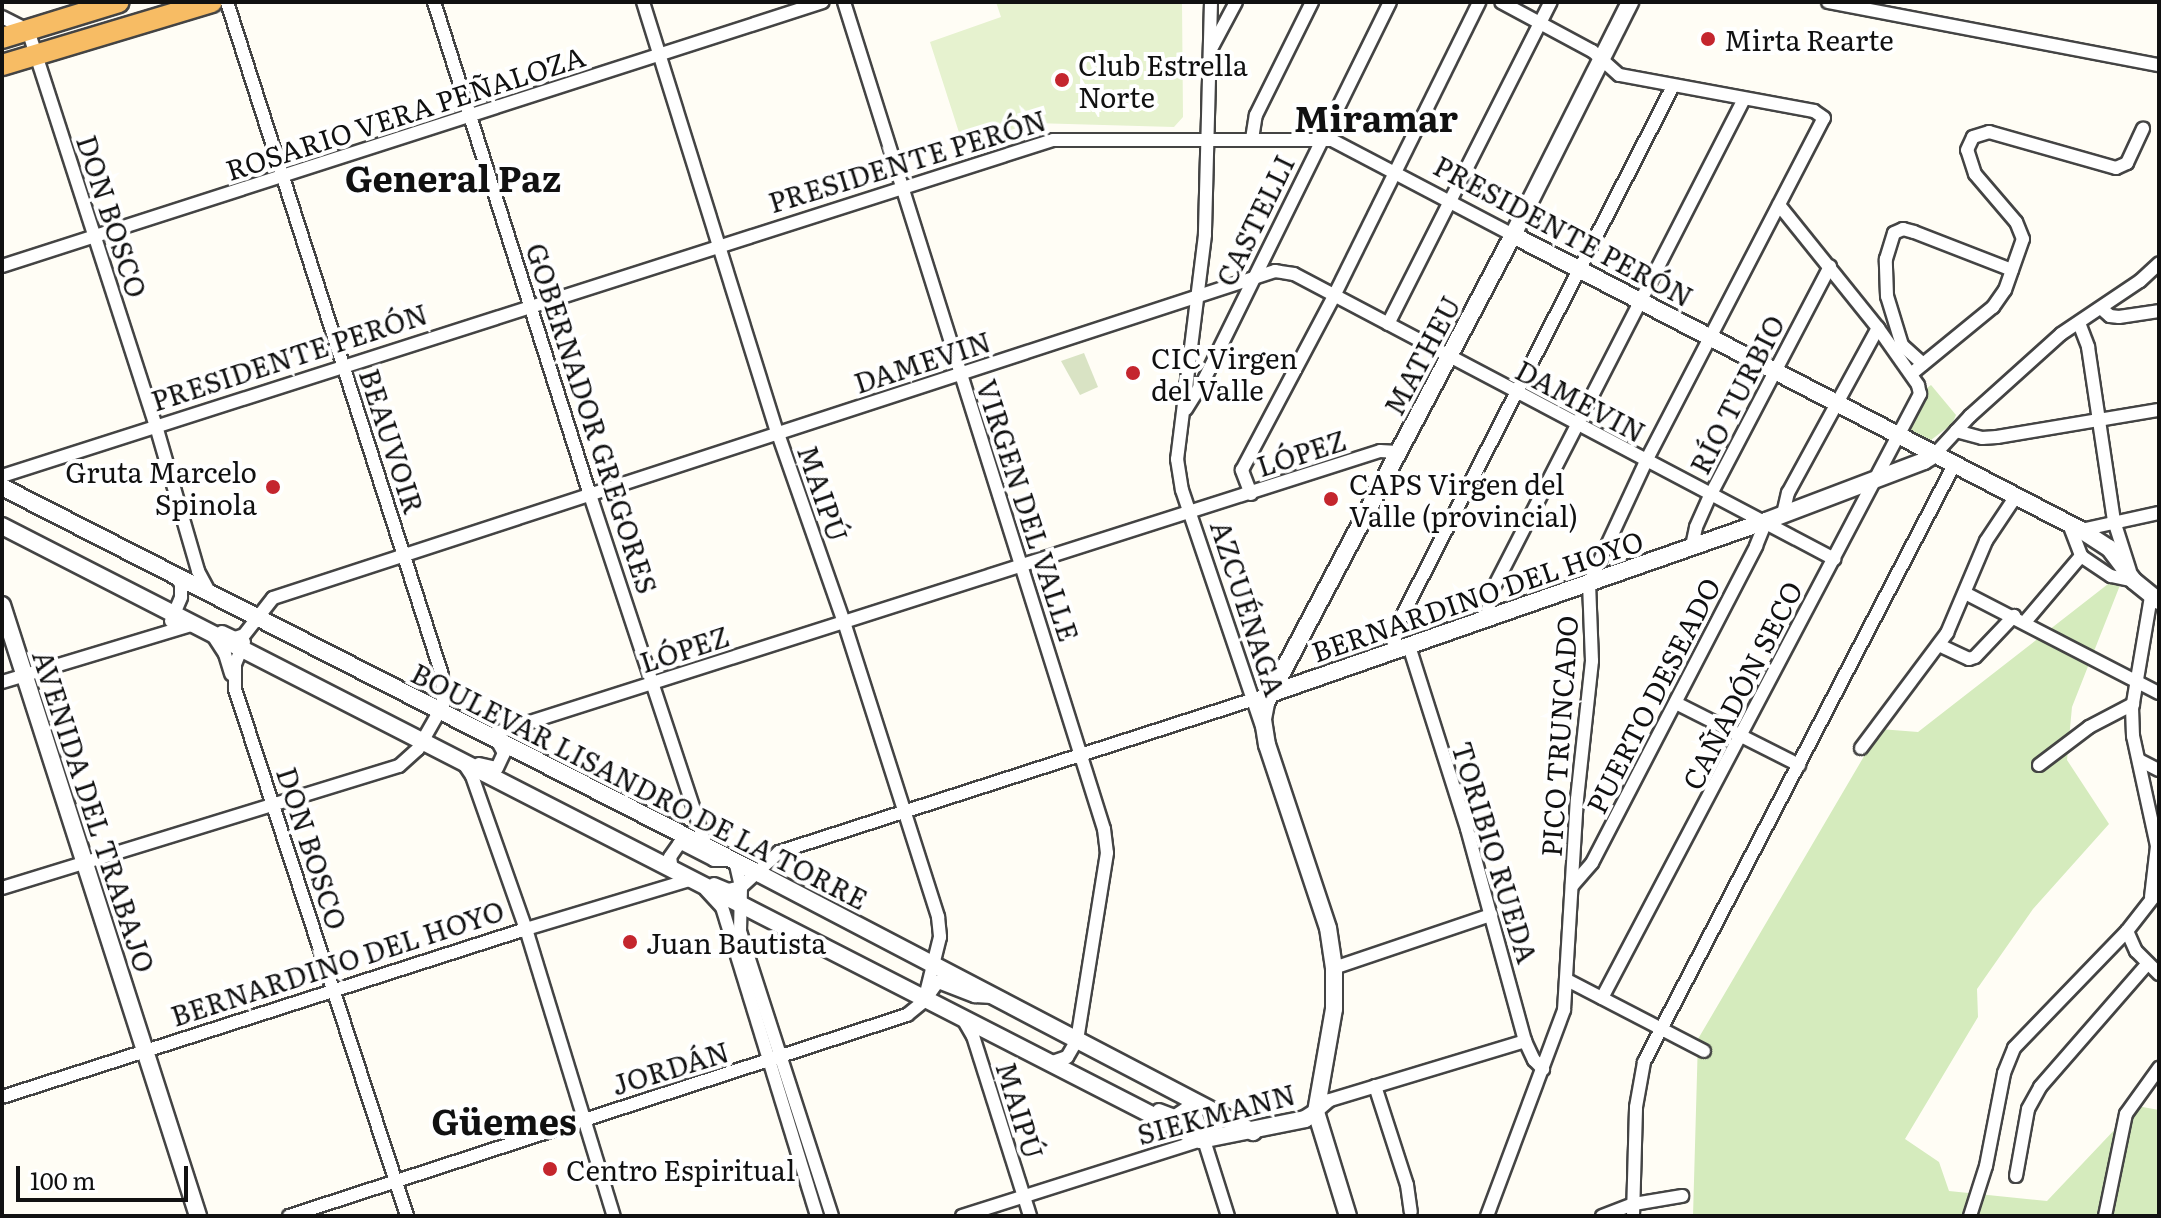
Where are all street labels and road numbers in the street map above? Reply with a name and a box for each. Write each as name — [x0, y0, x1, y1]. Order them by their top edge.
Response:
street label: ROSARIO VERA PEÑALOZA — [221, 38, 589, 186]
street label: PRESIDENTE PERÓN — [764, 102, 1050, 218]
street label: DON BOSCO — [71, 131, 155, 301]
street label: PRESIDENTE PERÓN — [1429, 147, 1699, 313]
street label: CASTELLI — [1208, 149, 1300, 291]
street label: GOBERNADOR GREGORES — [520, 239, 666, 597]
street label: MATHEU — [1376, 290, 1466, 420]
street label: PRESIDENTE PERÓN — [147, 295, 431, 417]
street label: RÍO TURBIO — [1682, 309, 1790, 479]
street label: DAMEVIN — [849, 323, 995, 399]
street label: DAMEVIN — [1511, 352, 1651, 448]
street label: BEAUVOIR — [354, 364, 432, 518]
street label: VIRGEN DEL VALLE — [971, 375, 1087, 645]
street label: LÓPEZ — [1252, 422, 1350, 482]
street label: MAIPÚ — [792, 440, 856, 546]
street label: AZCUÉNAGA — [1205, 516, 1293, 700]
street label: BERNARDINO DEL HOYO — [1307, 522, 1647, 668]
street label: PUERTO DESEADO — [1578, 572, 1726, 818]
street label: CAÑADÓN SECO — [1674, 575, 1808, 795]
street label: PICO TRUNCADO — [1533, 614, 1583, 858]
street label: LÓPEZ — [635, 618, 733, 678]
street label: AVENIDA DEL TRABAJO — [27, 646, 163, 976]
street label: BOULEVAR LISANDRO DE LA TORRE — [406, 655, 874, 915]
street label: TORIBIO RUEDA — [1446, 737, 1546, 967]
street label: DON BOSCO — [271, 763, 355, 933]
street label: BERNARDINO DEL HOYO — [166, 892, 508, 1032]
street label: JORDÁN — [607, 1033, 733, 1101]
street label: MAIPÚ — [990, 1057, 1052, 1163]
street label: SIEKMANN — [1133, 1076, 1299, 1150]

